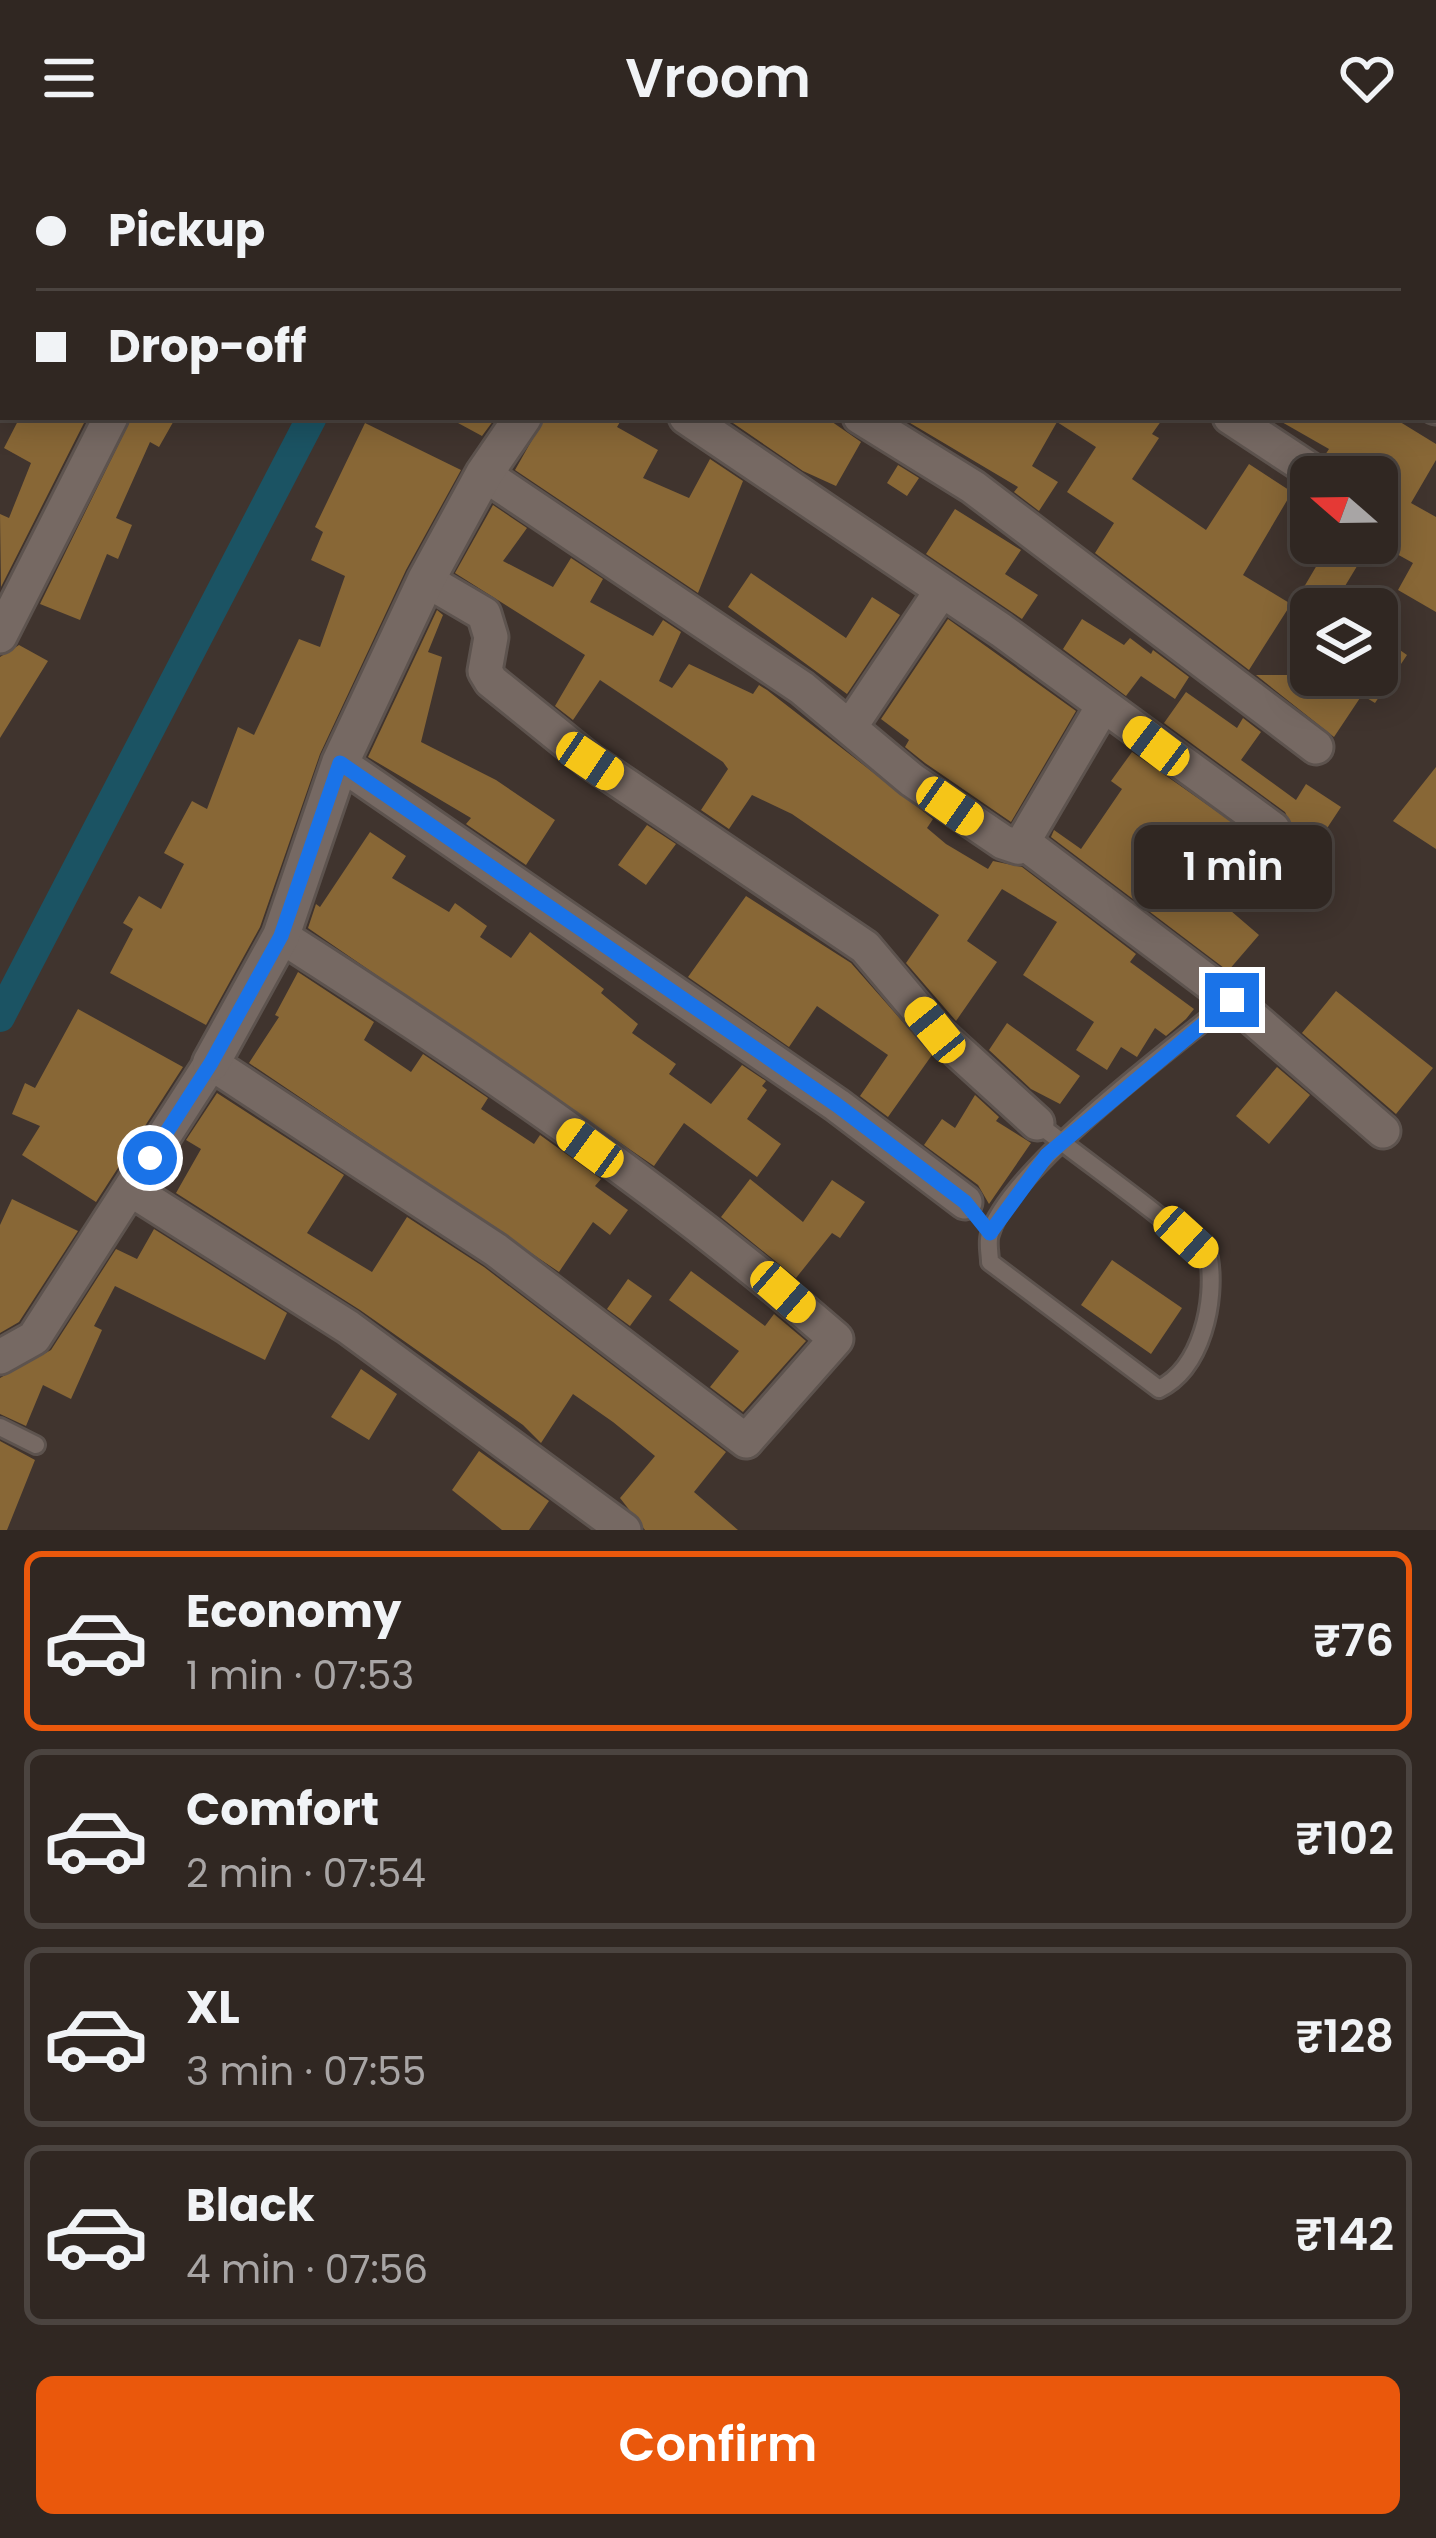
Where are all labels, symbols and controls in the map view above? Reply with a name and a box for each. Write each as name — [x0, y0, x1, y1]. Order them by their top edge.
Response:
text: Vroom — [625, 40, 811, 116]
icon: menu — [36, 45, 102, 111]
icon: heart — [1334, 45, 1400, 111]
text: Pickup — [108, 199, 265, 262]
text: Drop-off — [108, 315, 306, 378]
north arrow — [1290, 456, 1398, 564]
map controls — [1290, 456, 1398, 696]
button: layers — [1290, 588, 1398, 696]
car — [1116, 710, 1196, 782]
car — [550, 726, 630, 796]
car — [910, 771, 990, 841]
callout: 1 min — [1133, 826, 1331, 910]
text: 1 min — [1183, 839, 1283, 894]
route end — [1205, 973, 1259, 1027]
car — [898, 991, 972, 1069]
car — [550, 1112, 630, 1184]
route start — [123, 1131, 177, 1185]
car — [1147, 1200, 1225, 1274]
car — [744, 1255, 822, 1329]
text: Economy — [186, 1580, 401, 1643]
icon: car — [42, 1587, 150, 1695]
text: ₹76 — [1313, 1609, 1394, 1672]
text: 1 min · 07:53 — [186, 1648, 414, 1703]
text: Comfort — [186, 1778, 379, 1841]
icon: car — [42, 1785, 150, 1893]
text: ₹102 — [1295, 1807, 1394, 1870]
text: 2 min · 07:54 — [186, 1846, 426, 1901]
text: XL — [186, 1976, 240, 2039]
icon: car — [42, 1983, 150, 2091]
text: ₹128 — [1295, 2005, 1394, 2068]
text: 3 min · 07:55 — [186, 2044, 426, 2099]
text: Black — [186, 2174, 315, 2237]
icon: car — [42, 2181, 150, 2289]
text: ₹142 — [1295, 2203, 1394, 2266]
text: 4 min · 07:56 — [186, 2242, 428, 2297]
button: Confirm — [36, 2376, 1400, 2514]

